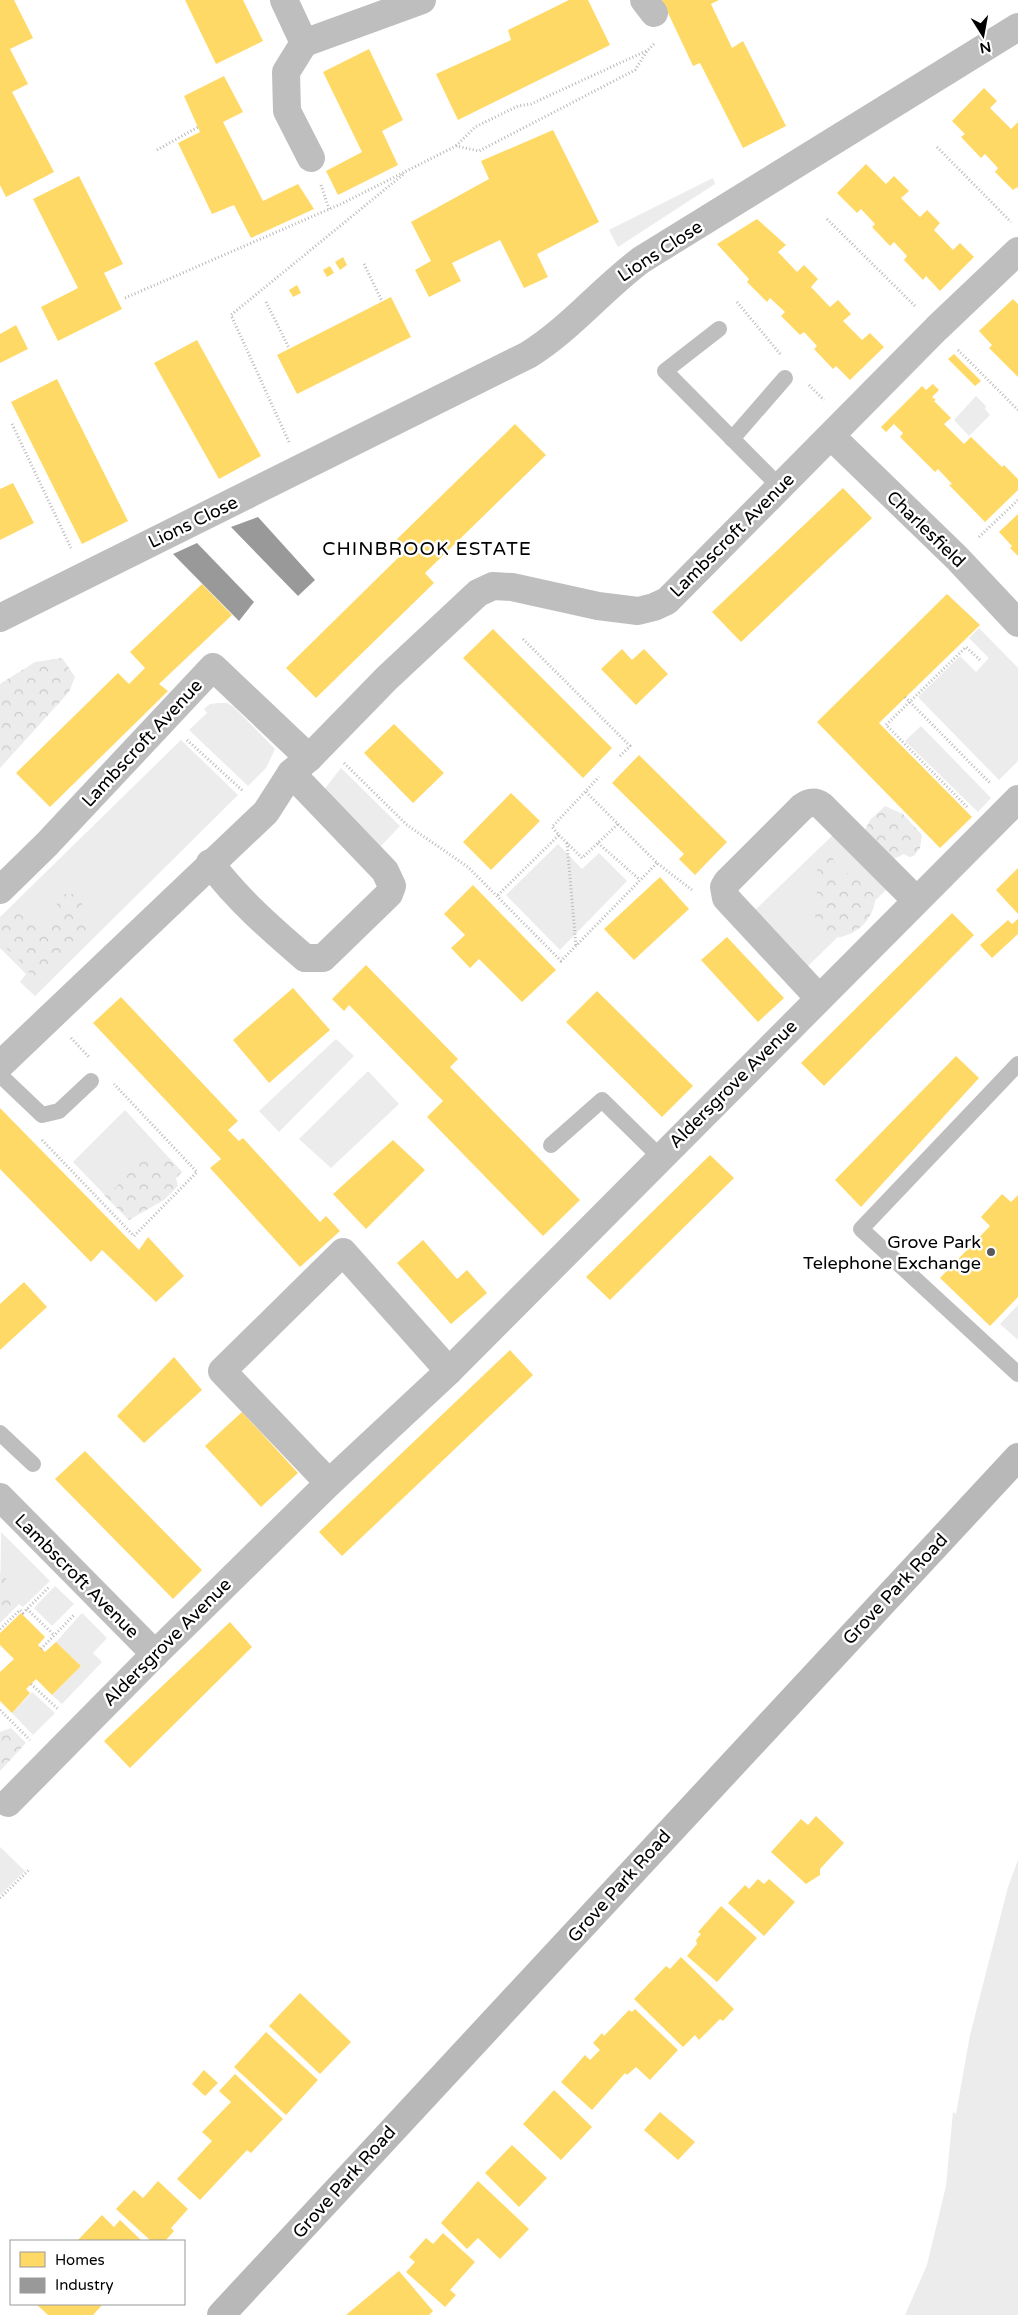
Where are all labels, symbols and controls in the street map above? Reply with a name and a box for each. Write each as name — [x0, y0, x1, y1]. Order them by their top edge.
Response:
north arrow — [958, 10, 1008, 60]
text: N — [978, 38, 993, 57]
street label: Lions Close — [613, 215, 707, 287]
street label: Lambscroft Avenue — [665, 468, 799, 602]
street label: Charlesfield — [882, 486, 970, 572]
street label: Lions Close — [145, 491, 241, 553]
district label: CHINBROOK ESTATE — [322, 538, 532, 560]
street label: Lambscroft Avenue — [77, 675, 207, 811]
street label: Aldersgrove Avenue — [664, 1015, 802, 1153]
place label: Grove Park Telephone Exchange — [803, 1231, 981, 1274]
marker: Grove Park Telephone Exchange — [985, 1246, 997, 1258]
street label: Lambscroft Avenue — [10, 1509, 144, 1643]
street label: Grove Park Road — [838, 1529, 952, 1649]
street label: Aldersgrove Avenue — [98, 1573, 236, 1711]
street label: Grove Park Road — [563, 1825, 675, 1947]
street label: Grove Park Road — [288, 2121, 400, 2243]
legend — [10, 2240, 185, 2305]
text: Homes — [55, 2251, 105, 2269]
text: Industry — [55, 2276, 114, 2294]

